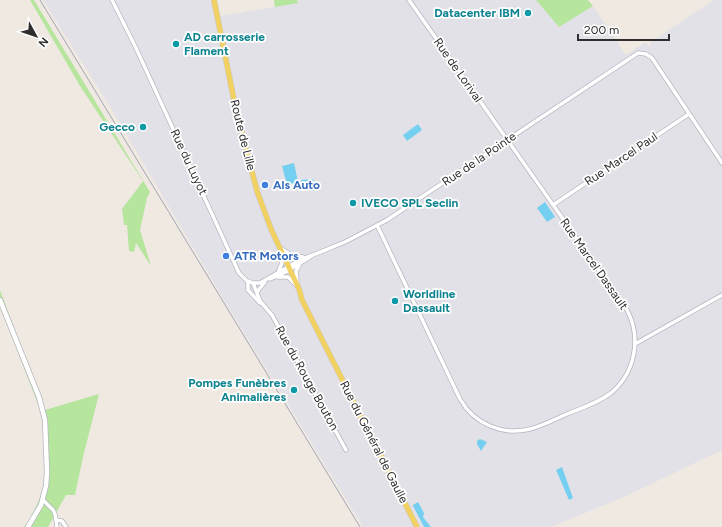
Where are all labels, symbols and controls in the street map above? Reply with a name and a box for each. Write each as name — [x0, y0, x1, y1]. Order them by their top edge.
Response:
place label: Datacenter IBM — [434, 6, 520, 20]
marker: Datacenter IBM — [523, 8, 533, 18]
north arrow — [16, 16, 56, 56]
scale bar — [578, 16, 669, 42]
text: 200 m — [584, 23, 619, 37]
place label: AD carrosserie Flament — [184, 30, 265, 58]
text: N — [36, 35, 51, 50]
street label: Rue de Lorival — [431, 35, 485, 105]
marker: AD carrosserie Flament — [171, 39, 181, 49]
street label: Route de Lille — [227, 98, 259, 172]
place label: Gecco — [99, 120, 135, 134]
marker: Gecco — [138, 122, 148, 132]
street label: Rue du Luyot — [168, 127, 211, 198]
street label: Rue de la Pointe — [439, 129, 519, 189]
street label: Rue Marcel Paul — [582, 129, 660, 189]
place label: Als Auto — [273, 178, 320, 192]
marker: Als Auto — [260, 180, 270, 190]
place label: IVECO SPL Seclin — [361, 196, 459, 210]
marker: IVECO SPL Seclin — [348, 198, 358, 208]
street label: Rue Marcel Dassault — [557, 216, 631, 313]
place label: ATR Motors — [234, 249, 299, 263]
marker: ATR Motors — [221, 251, 231, 261]
place label: Worldline Dassault — [403, 287, 456, 315]
marker: Worldline Dassault — [390, 296, 400, 306]
street label: Rue du Rouge Bouton — [272, 323, 342, 433]
place label: Pompes Funèbres Animalières — [188, 376, 286, 404]
street label: Rue du Général de Gaulle — [337, 378, 411, 506]
marker: Pompes Funèbres Animalières — [289, 385, 299, 395]

